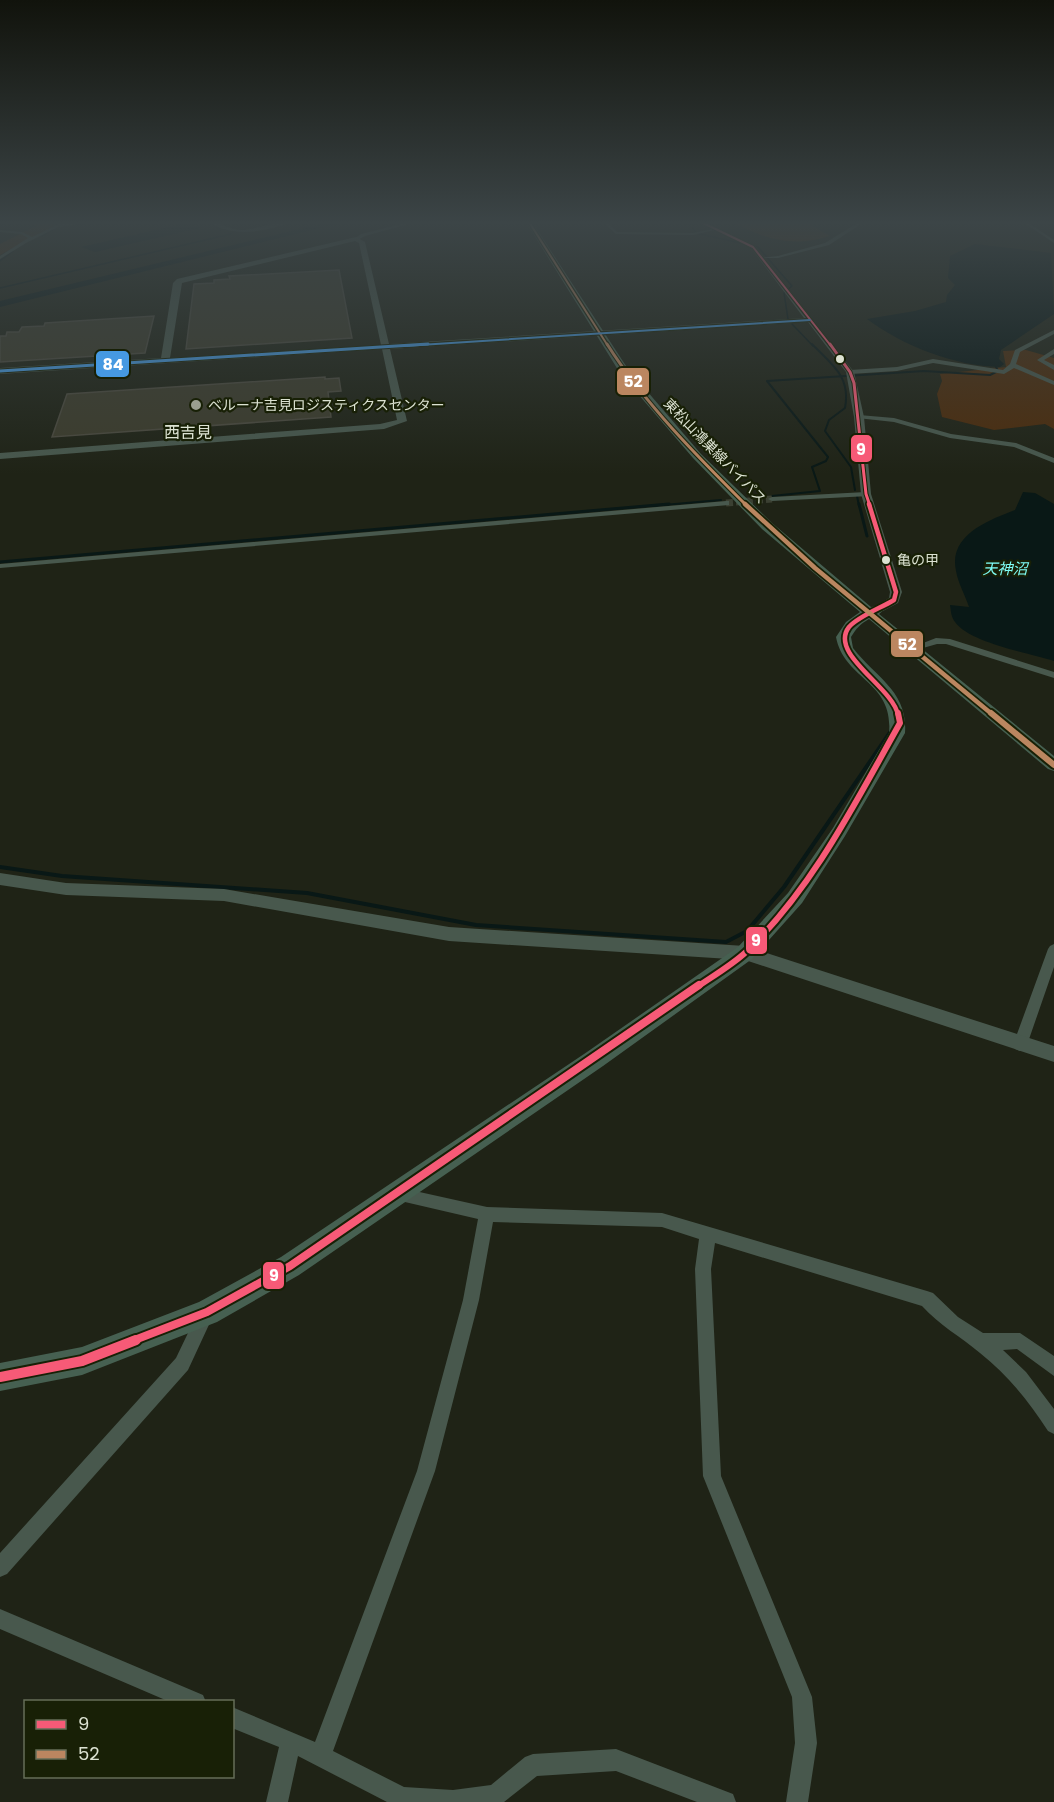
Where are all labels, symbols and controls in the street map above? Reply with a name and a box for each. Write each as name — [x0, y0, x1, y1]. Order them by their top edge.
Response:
line badge: 84 — [95, 350, 130, 378]
text: 84 — [102, 353, 124, 376]
unlabelled marker — [834, 353, 846, 365]
line badge: 52 — [616, 367, 650, 396]
text: 52 — [623, 370, 643, 393]
street label: 東松山鴻巣線バイパス — [659, 394, 771, 508]
place label: ベルーナ吉見ロジスティクスセンター — [208, 395, 445, 415]
marker: ベルーナ吉見ロジスティクスセンター — [189, 398, 203, 412]
district label: 西吉見 — [164, 421, 212, 444]
line badge: 9 — [850, 434, 873, 463]
text: 9 — [856, 438, 866, 461]
place label: 亀の甲 — [897, 550, 939, 570]
marker: 亀の甲 — [880, 554, 892, 566]
water label: 天神沼 — [982, 558, 1029, 579]
line badge: 52 — [890, 630, 924, 658]
text: 52 — [897, 633, 917, 656]
line badge: 9 — [745, 926, 768, 955]
text: 9 — [751, 929, 761, 952]
line badge: 9 — [262, 1261, 285, 1290]
text: 9 — [269, 1264, 279, 1287]
legend — [24, 1700, 234, 1778]
text: 9 — [78, 1711, 89, 1736]
text: 52 — [78, 1741, 100, 1766]

